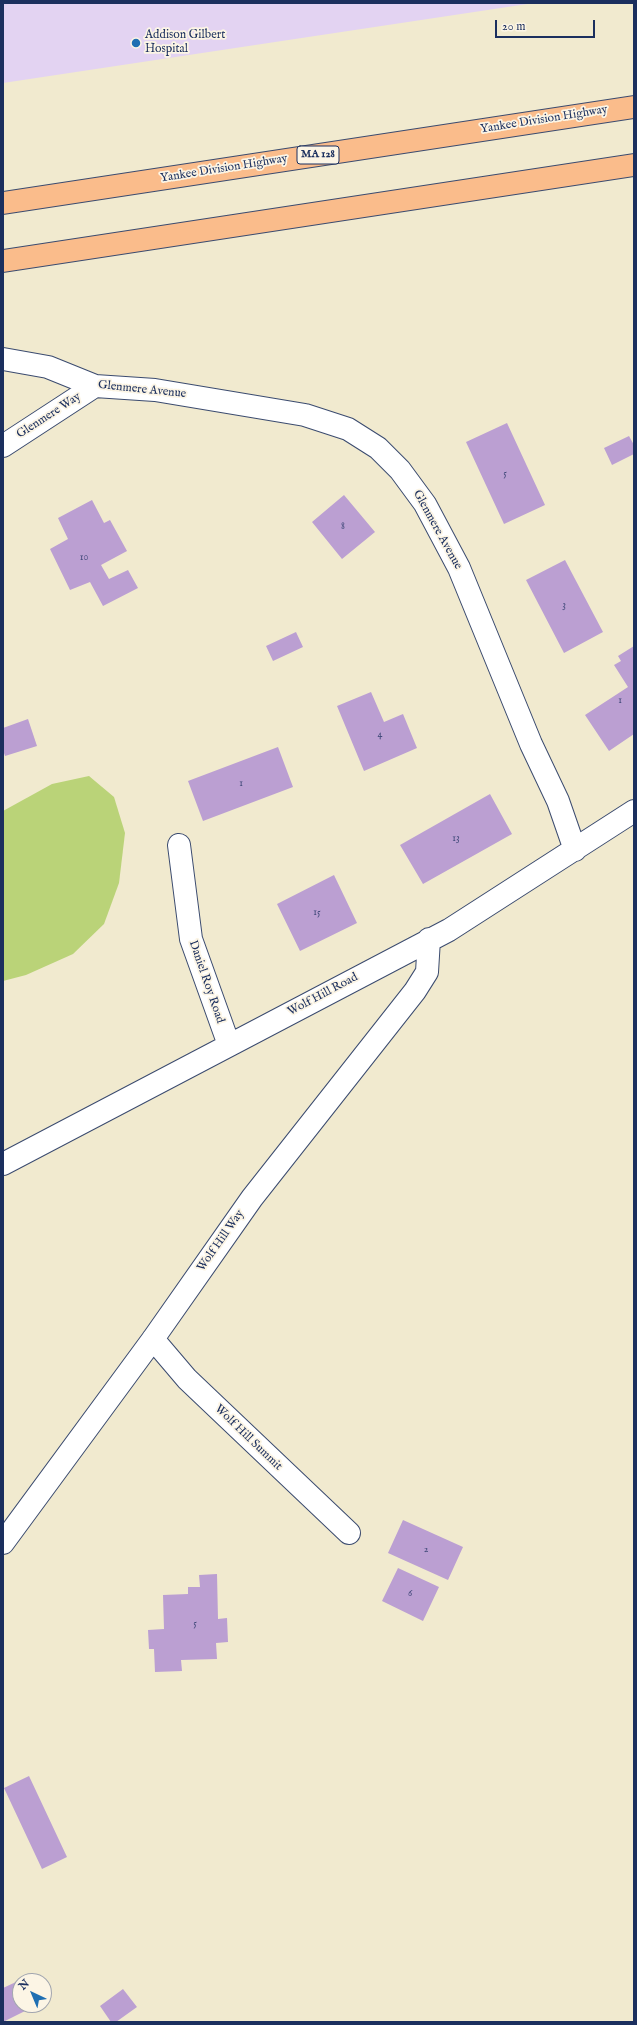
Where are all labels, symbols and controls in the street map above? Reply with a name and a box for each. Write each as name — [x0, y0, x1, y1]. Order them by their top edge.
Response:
scale bar — [497, 12, 597, 38]
text: 20 m — [502, 19, 525, 34]
place label: Addison Gilbert Hospital — [145, 29, 225, 57]
marker: Addison Gilbert Hospital — [130, 37, 142, 49]
street label: Yankee Division Highway — [479, 103, 609, 137]
road number: MA 128 — [297, 146, 339, 164]
street label: Yankee Division Highway — [159, 152, 289, 186]
street label: Glenmere Avenue — [97, 378, 187, 402]
street label: Glenmere Way — [14, 390, 84, 442]
house number: 5 — [503, 468, 507, 480]
street label: Glenmere Avenue — [409, 488, 465, 572]
house number: 8 — [341, 521, 345, 533]
house number: 10 — [80, 552, 88, 564]
house number: 3 — [562, 600, 566, 612]
house number: 1 — [618, 695, 622, 707]
house number: 4 — [378, 729, 382, 741]
house number: 1 — [239, 778, 243, 790]
house number: 13 — [452, 833, 460, 845]
house number: 15 — [313, 907, 321, 919]
street label: Daniel Roy Road — [185, 939, 227, 1025]
street label: Wolf Hill Road — [285, 970, 361, 1020]
street label: Wolf Hill Way — [194, 1207, 248, 1275]
street label: Wolf Hill Summit — [211, 1402, 285, 1474]
house number: 2 — [424, 1544, 428, 1556]
house number: 6 — [408, 1588, 412, 1600]
house number: 5 — [193, 1618, 197, 1630]
north arrow — [12, 1973, 52, 2013]
text: N — [16, 1977, 33, 1993]

